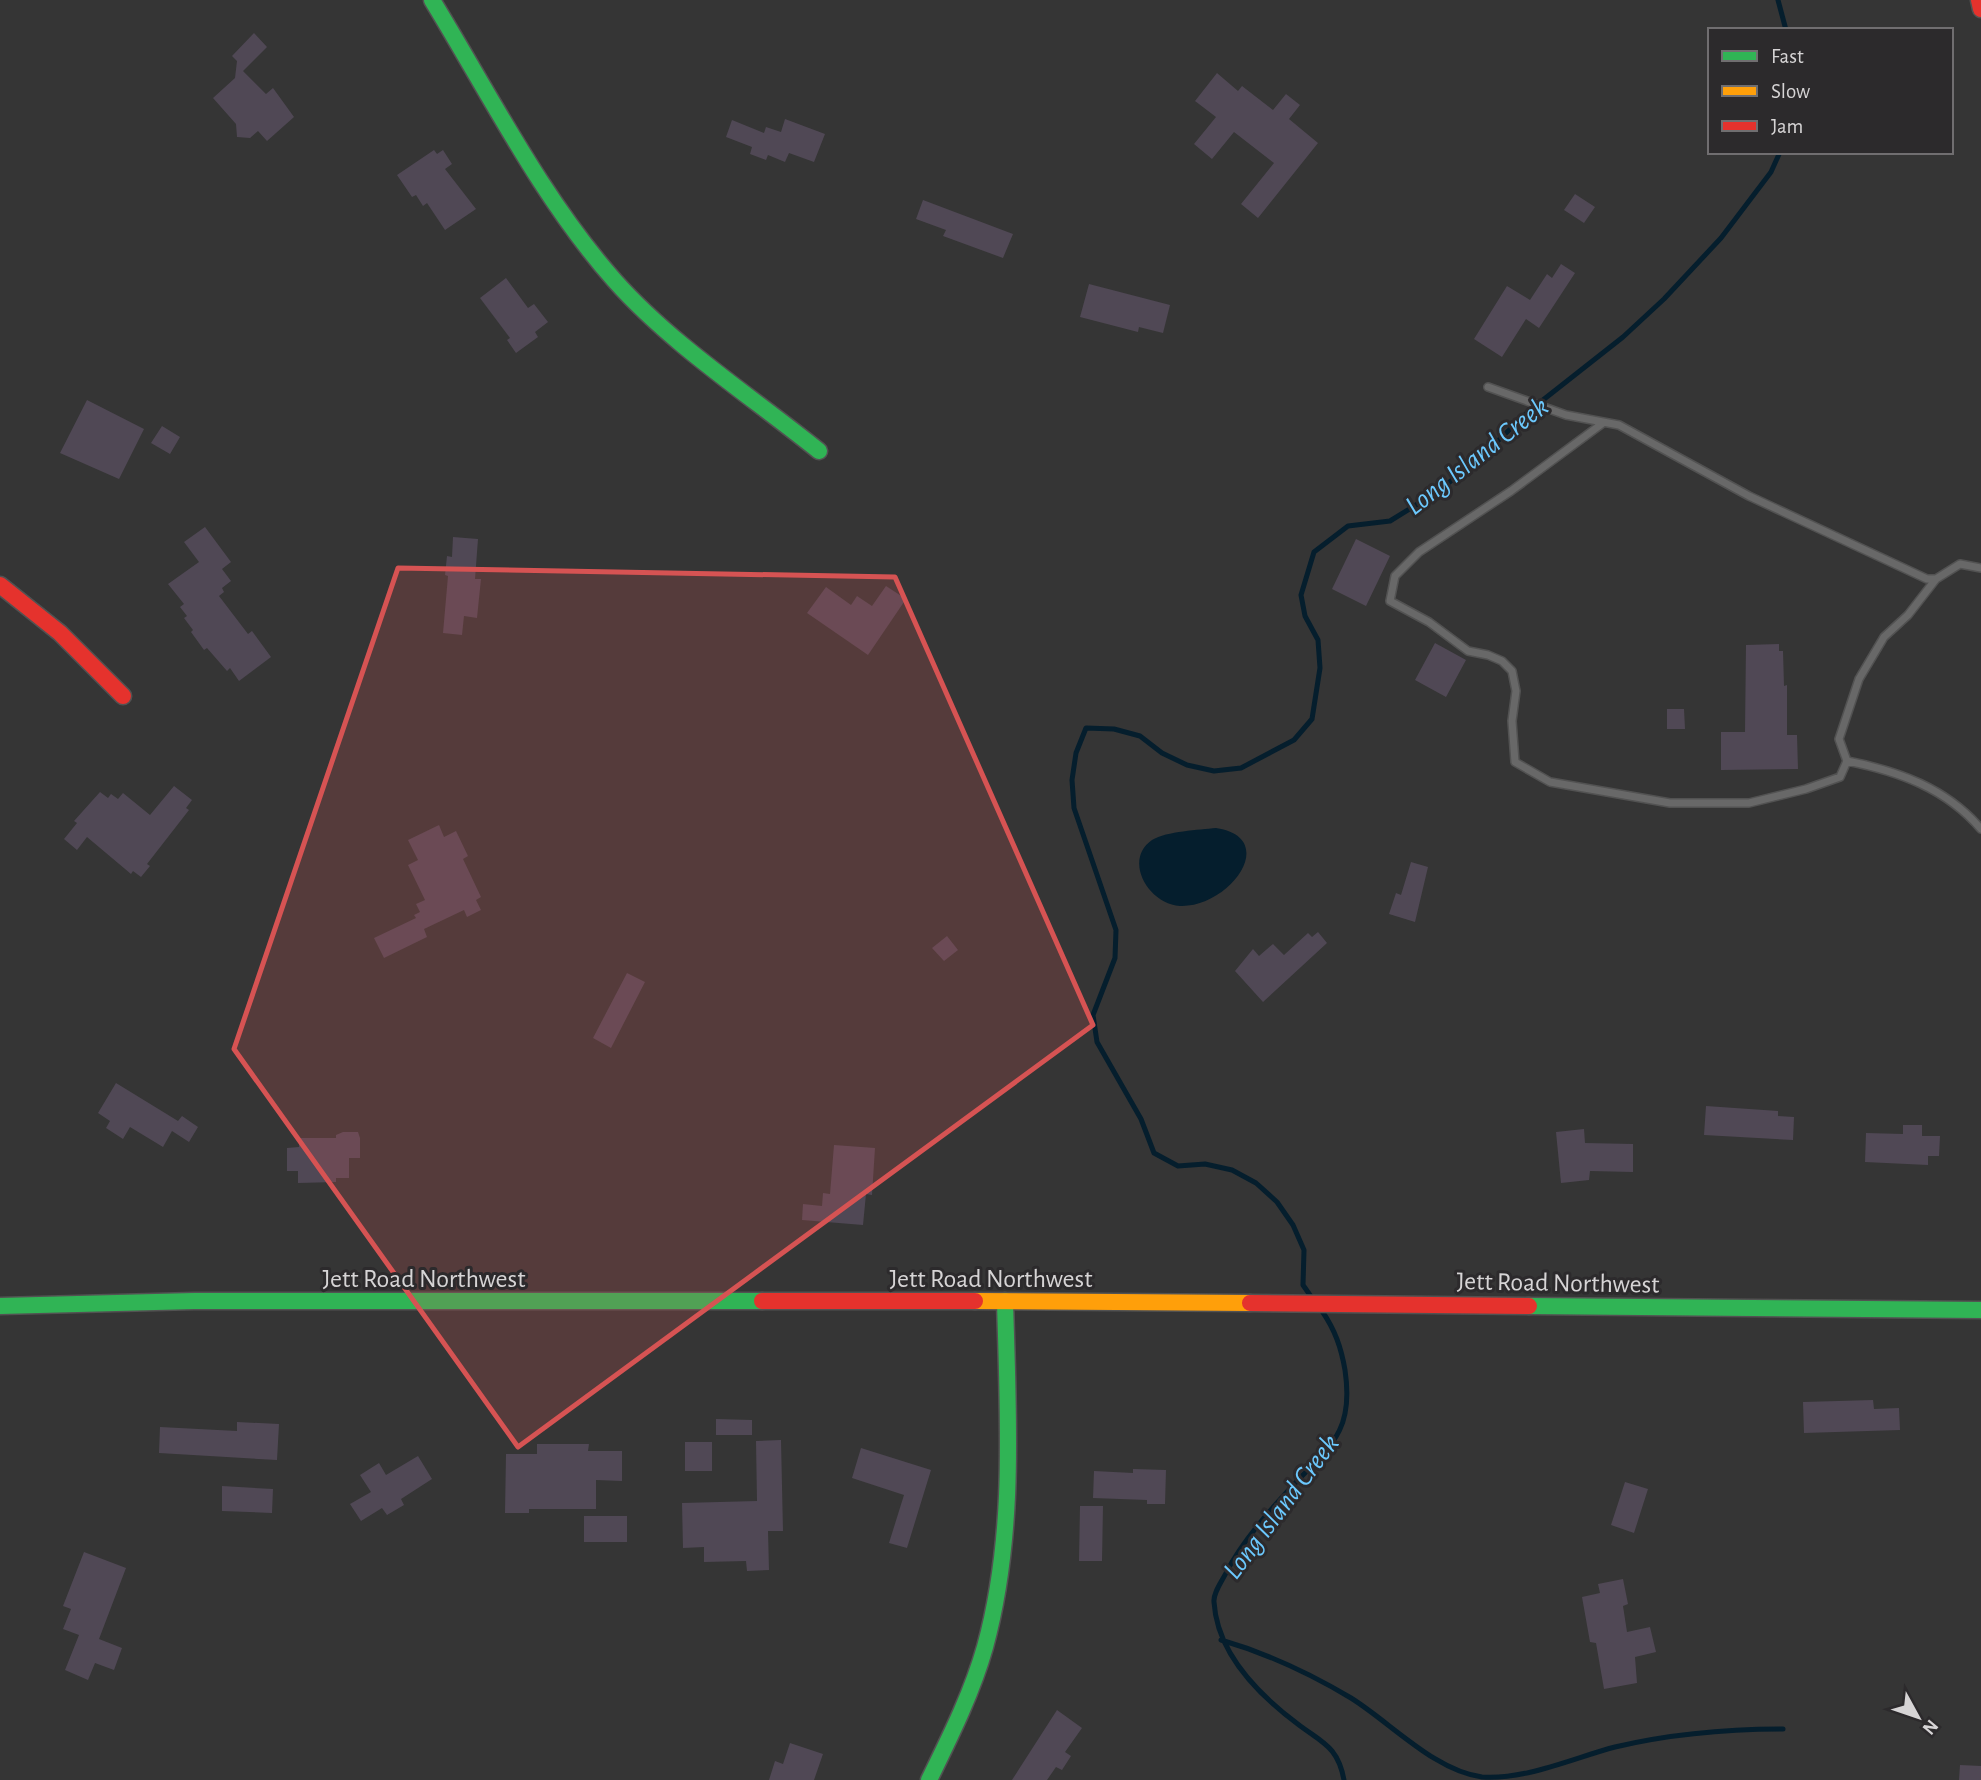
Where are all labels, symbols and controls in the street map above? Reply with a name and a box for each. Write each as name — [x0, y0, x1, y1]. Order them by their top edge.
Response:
legend — [1708, 28, 1953, 154]
text: Fast — [1771, 46, 1804, 67]
text: Slow — [1771, 81, 1810, 102]
text: Jam — [1771, 116, 1803, 137]
water label: Long Island Creek — [1401, 392, 1554, 521]
street label: Jett Road Northwest — [323, 1266, 525, 1292]
street label: Jett Road Northwest — [890, 1266, 1092, 1292]
street label: Jett Road Northwest — [1456, 1268, 1660, 1298]
water label: Long Island Creek — [1218, 1430, 1345, 1585]
north arrow — [1883, 1682, 1953, 1752]
text: N — [1918, 1716, 1941, 1738]

